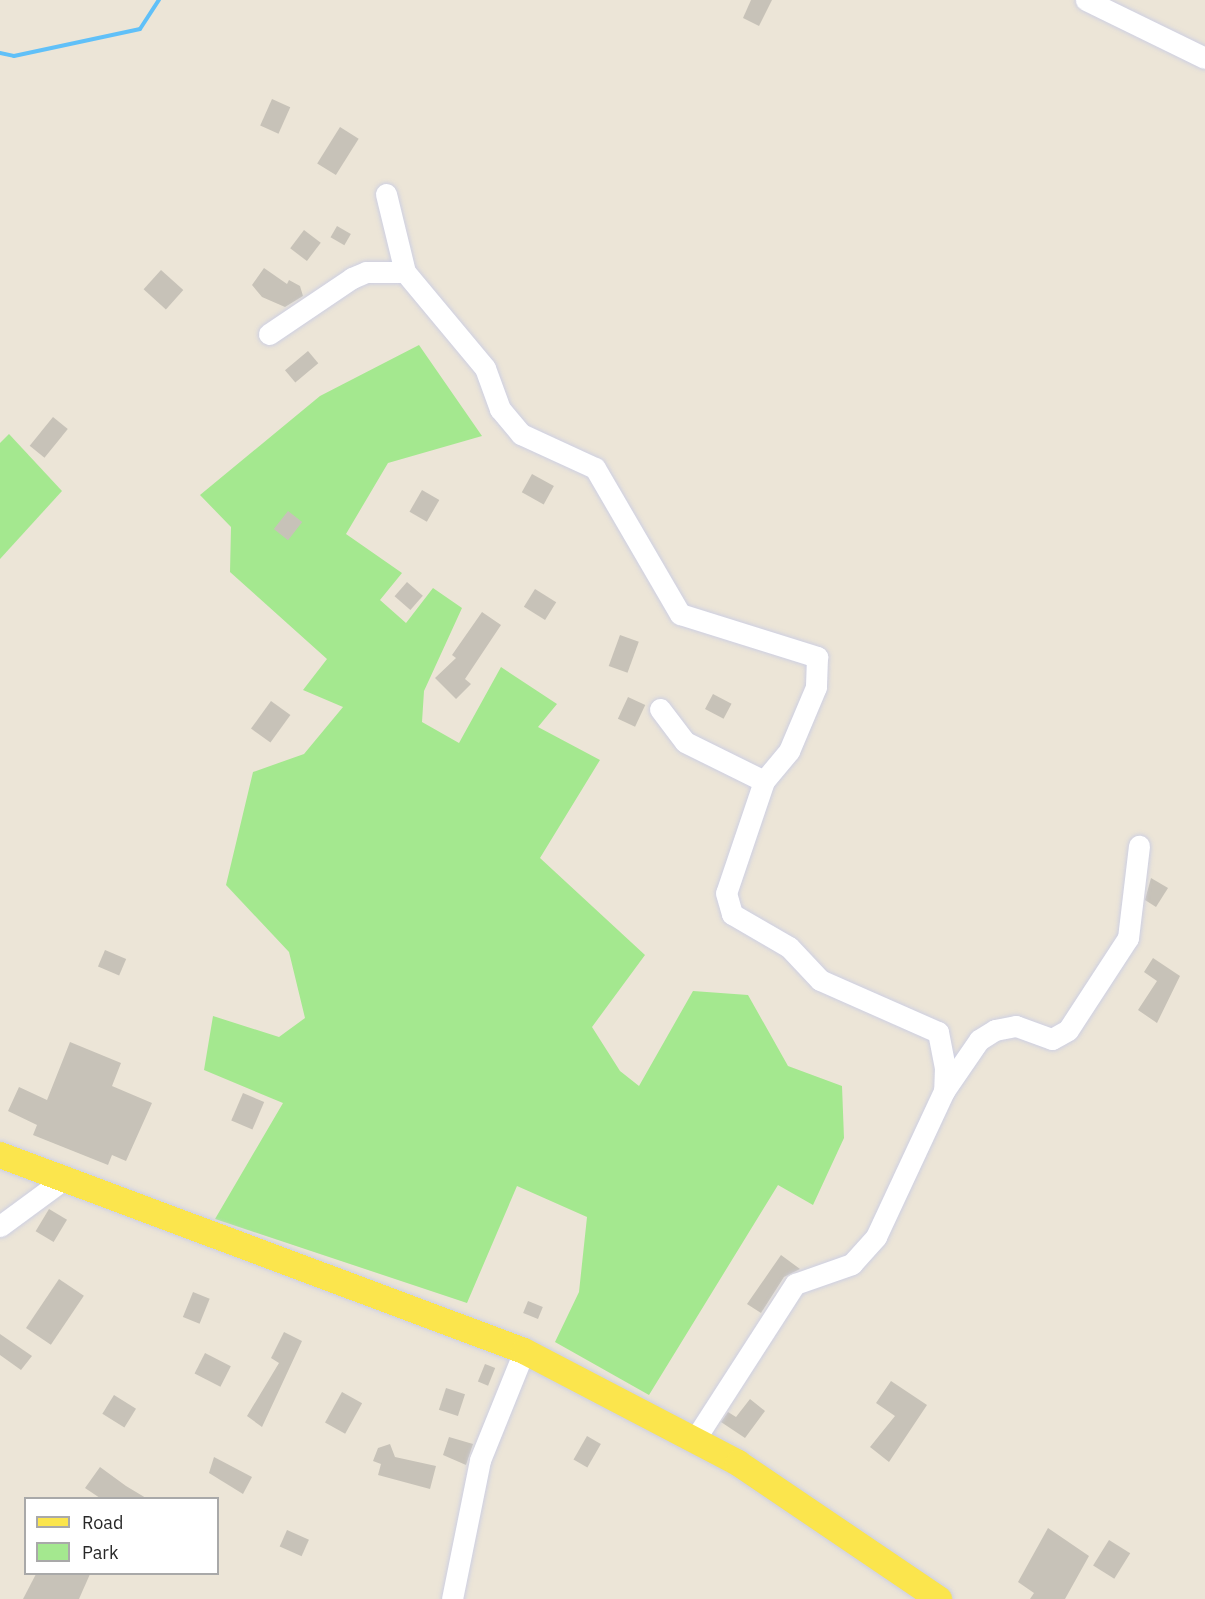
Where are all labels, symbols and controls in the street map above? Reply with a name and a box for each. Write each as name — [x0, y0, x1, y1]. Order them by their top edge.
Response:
legend — [24, 1497, 219, 1575]
text: Road — [82, 1511, 123, 1534]
text: Park — [82, 1541, 118, 1564]

